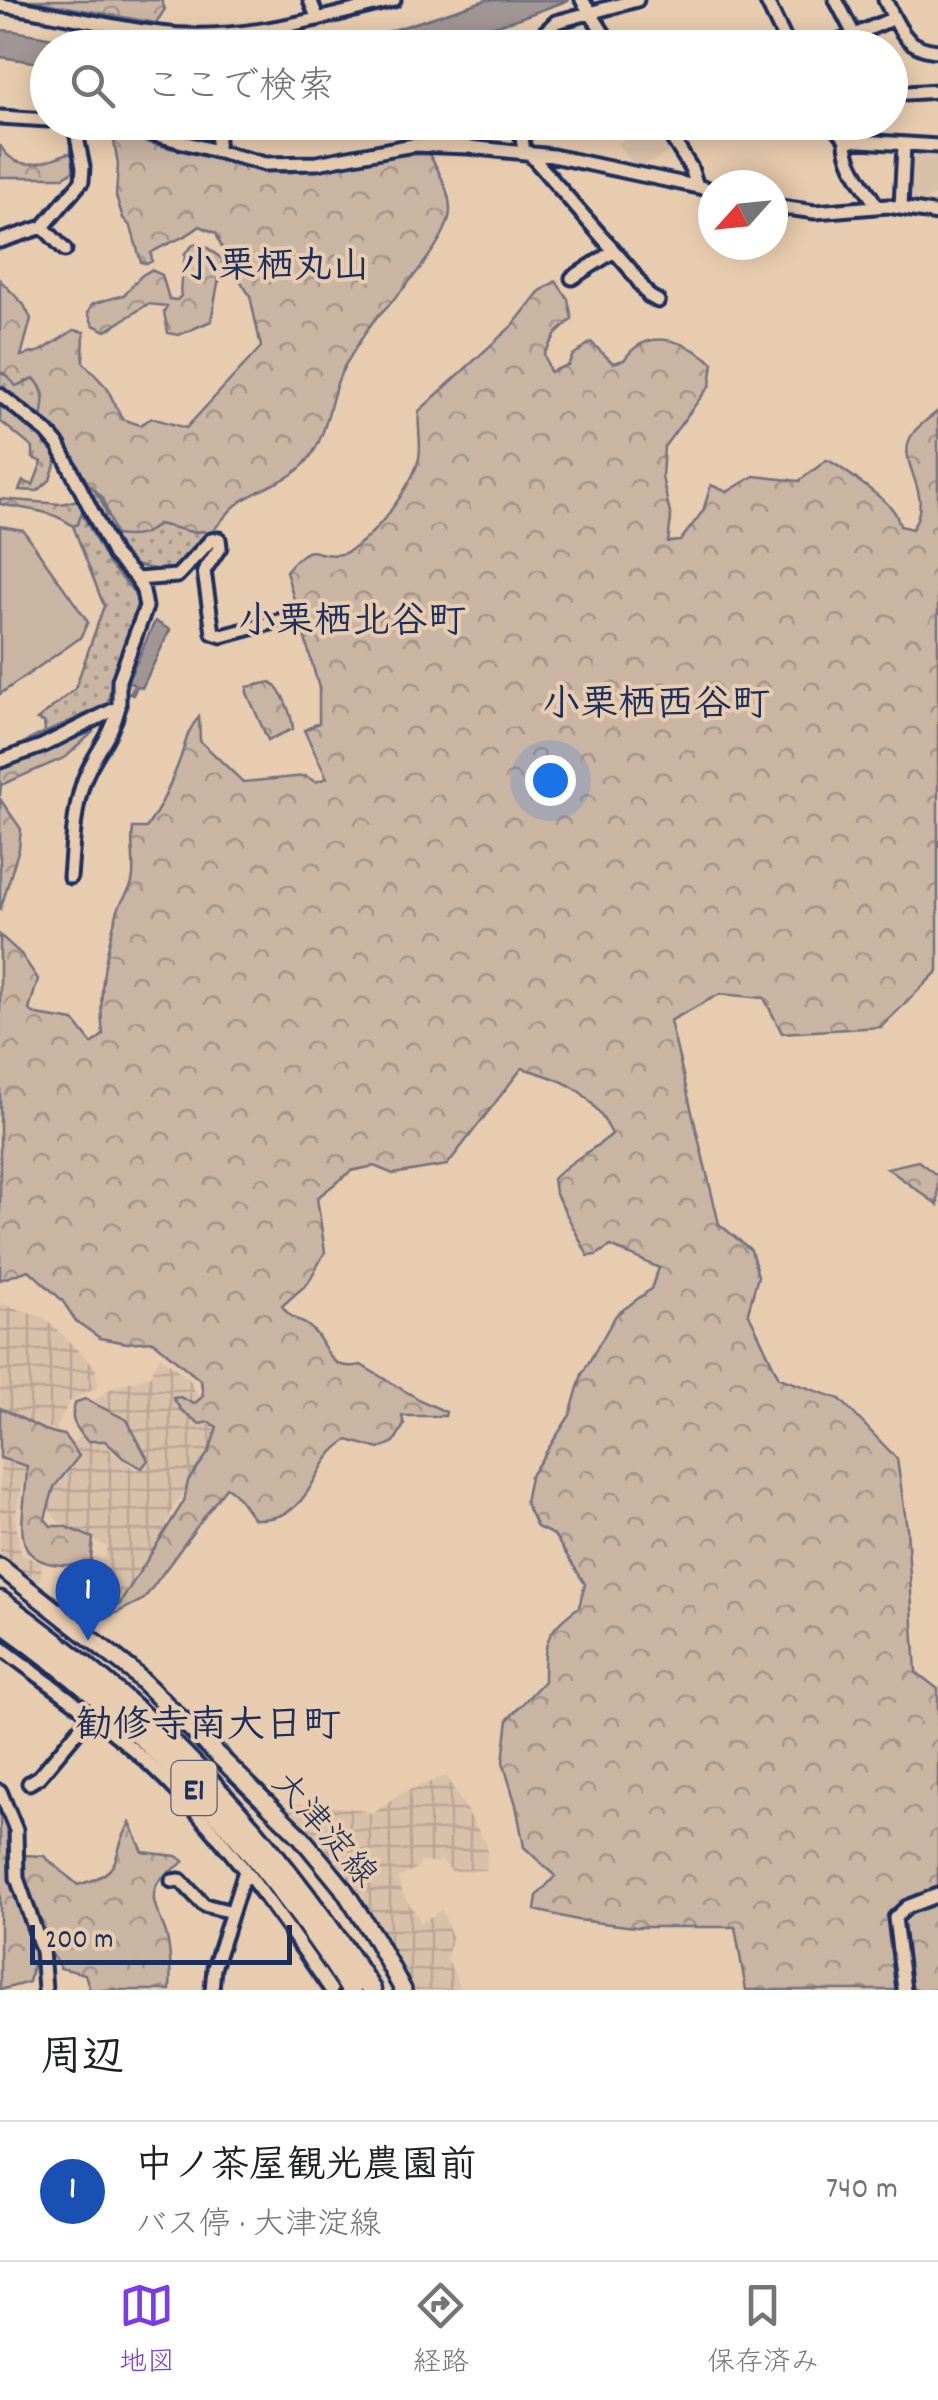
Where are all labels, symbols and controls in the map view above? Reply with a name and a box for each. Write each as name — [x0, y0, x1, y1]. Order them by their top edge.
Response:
search box — [30, 30, 908, 140]
icon: search — [65, 58, 120, 113]
text: ここで検索 — [145, 62, 335, 117]
north arrow — [698, 170, 788, 260]
district label: 小栗栖丸山 — [180, 242, 370, 297]
district label: 小栗栖北谷町 — [238, 597, 466, 652]
district label: 小栗栖西谷町 — [542, 680, 770, 735]
your location — [525, 755, 576, 806]
pin: 1 — [56, 1558, 120, 1641]
district label: 勧修寺南大日町 — [75, 1701, 341, 1756]
road number: E1 — [172, 1761, 216, 1815]
street label: 大津淀線 — [257, 1762, 387, 1901]
scale bar — [30, 1920, 292, 1964]
text: 200 m — [45, 1922, 113, 1962]
text: 周辺 — [40, 2031, 124, 2091]
text: 中ノ茶屋観光農園前 — [135, 2141, 477, 2196]
text: 1 — [69, 2168, 76, 2214]
text: 740 m — [826, 2168, 898, 2214]
text: バス停 · 大津淀線 — [135, 2204, 381, 2250]
tab: 地図 — [119, 2278, 175, 2385]
tab: 経路 — [413, 2278, 469, 2385]
tab: 保存済み — [707, 2278, 819, 2385]

